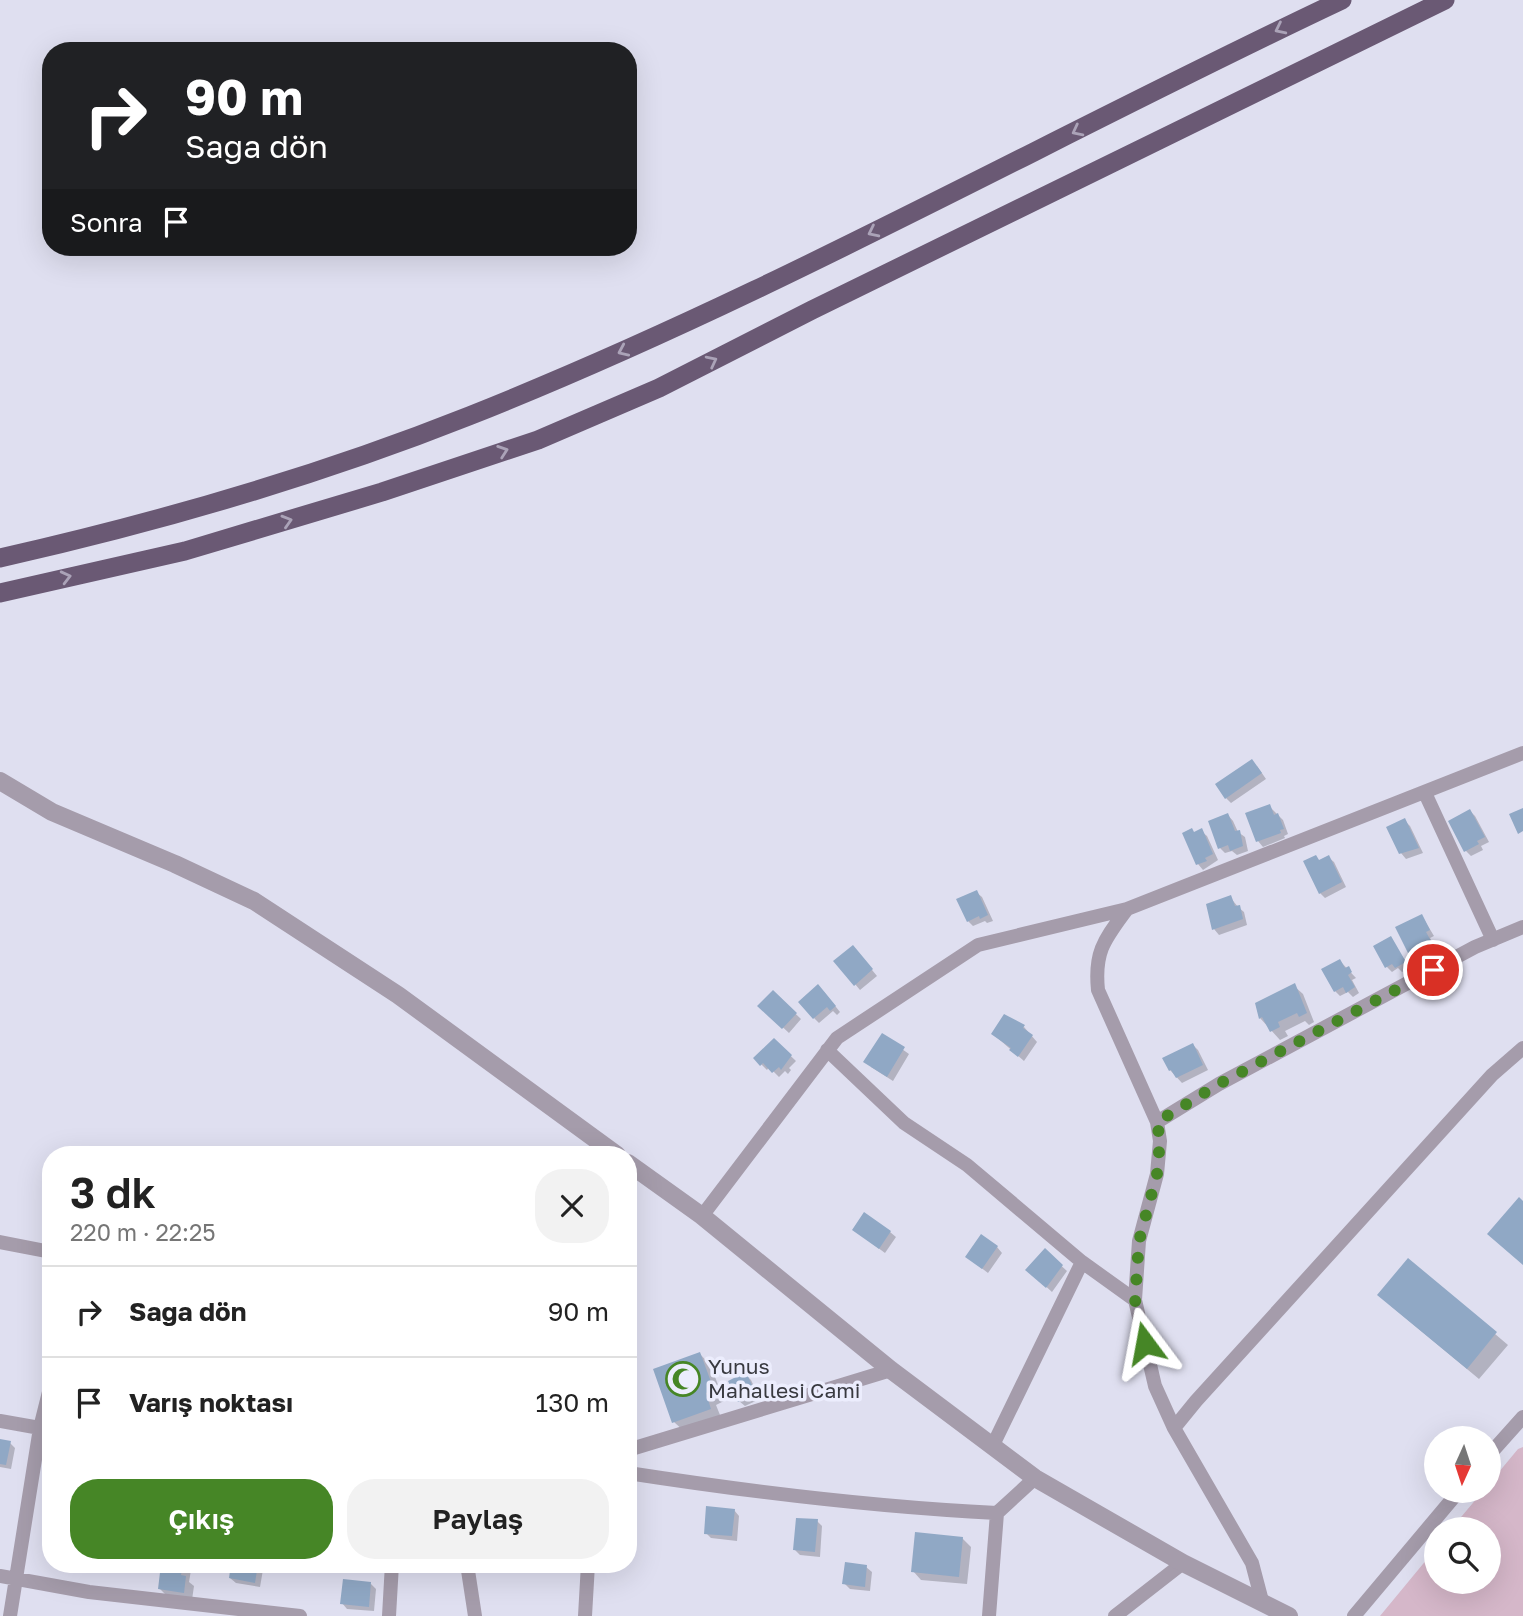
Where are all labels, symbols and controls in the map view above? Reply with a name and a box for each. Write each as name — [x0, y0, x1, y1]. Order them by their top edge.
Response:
one-way arrow — [1275, 21, 1287, 35]
text: 90 m — [185, 67, 303, 126]
icon: right — [70, 70, 161, 161]
one-way arrow — [1072, 122, 1084, 136]
text: Sağa dön — [185, 127, 328, 165]
icon: arrive — [157, 203, 195, 241]
text: Sonra — [70, 207, 143, 238]
one-way arrow — [868, 224, 880, 238]
one-way arrow — [618, 343, 630, 357]
one-way arrow — [705, 356, 717, 369]
one-way arrow — [497, 445, 509, 460]
one-way arrow — [280, 515, 292, 530]
one-way arrow — [60, 571, 72, 585]
pin — [1403, 940, 1463, 1000]
icon: arrive — [1414, 951, 1452, 989]
text: 3 dk — [70, 1167, 156, 1217]
button: close — [535, 1169, 609, 1243]
text: 220 m · 22:25 — [70, 1218, 216, 1246]
icon: right — [70, 1293, 108, 1331]
text: Sağa dön — [129, 1296, 246, 1327]
text: 90 m — [548, 1296, 609, 1327]
position arrow — [1108, 1306, 1182, 1380]
place label: Yunus Mahallesi Cami — [708, 1353, 860, 1403]
mosque icon: Yunus Mahallesi Cami — [664, 1360, 702, 1398]
icon: arrive — [70, 1384, 108, 1422]
text: Varış noktası — [129, 1387, 293, 1418]
text: 130 m — [536, 1387, 609, 1418]
north arrow — [1424, 1426, 1502, 1503]
map controls — [1424, 1426, 1501, 1594]
button: Çıkış — [70, 1479, 333, 1559]
button: Paylaş — [347, 1479, 609, 1559]
button: search — [1424, 1517, 1501, 1594]

